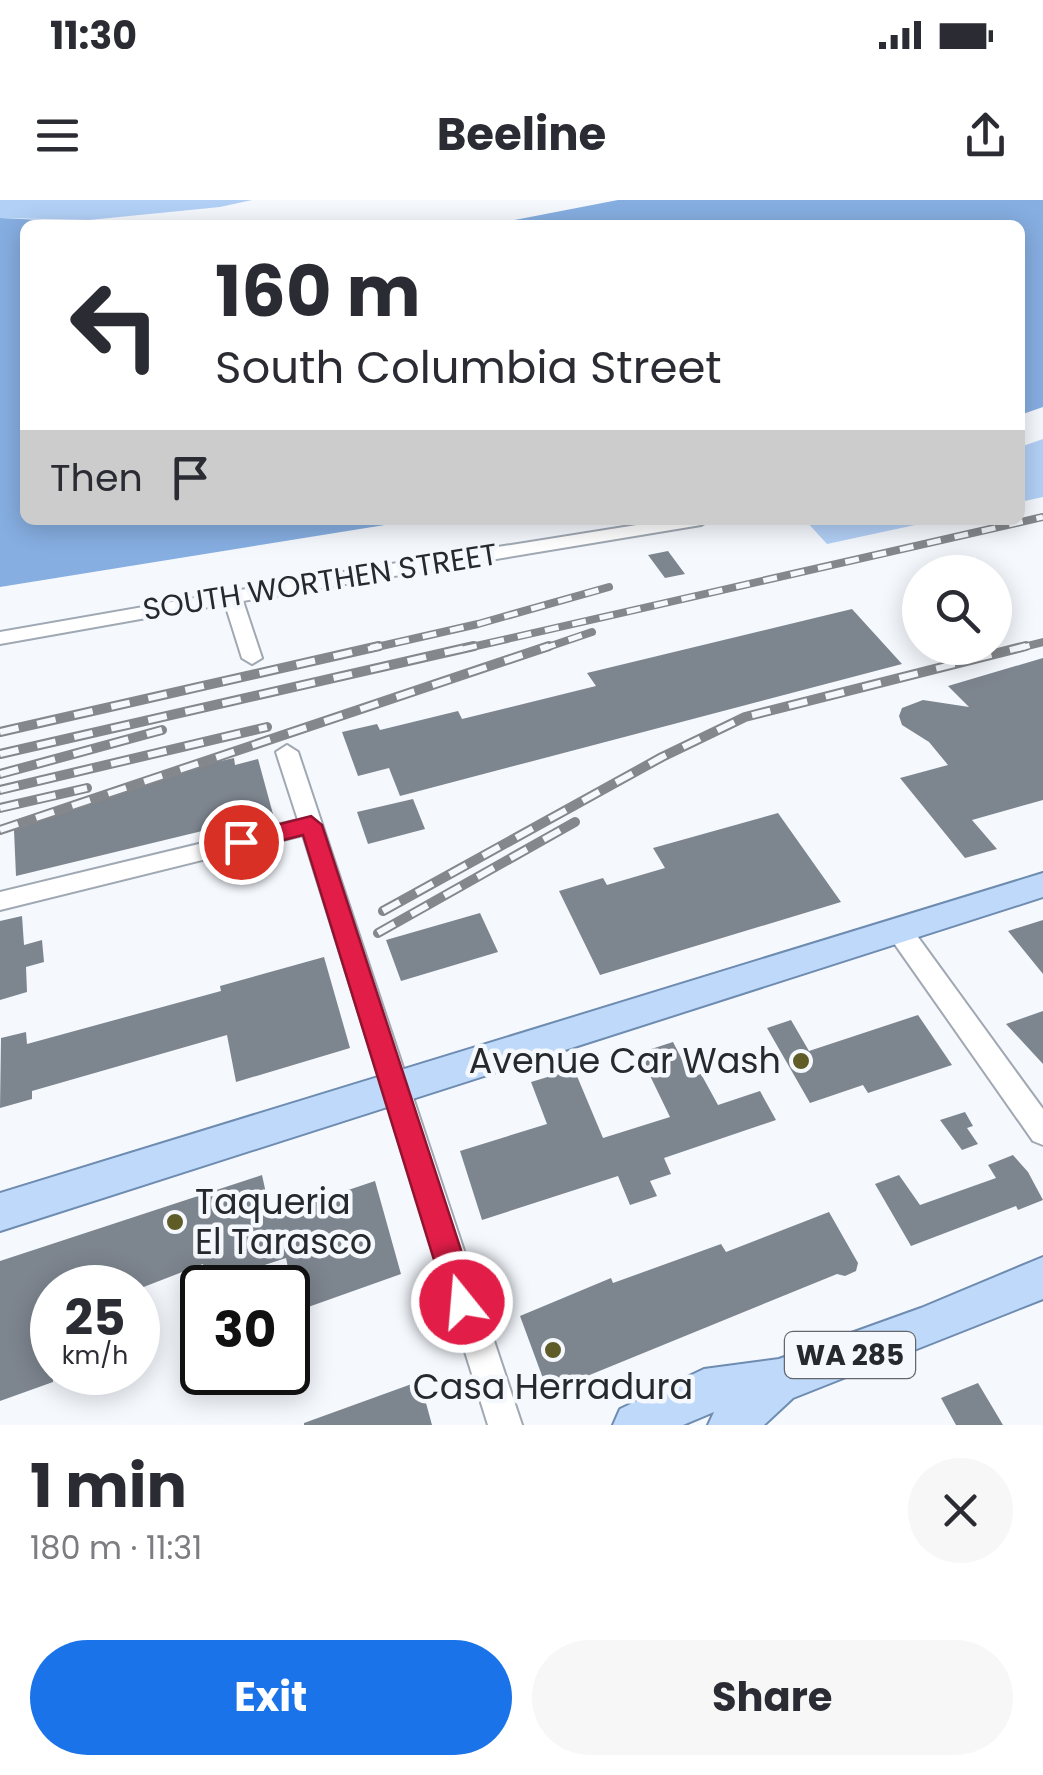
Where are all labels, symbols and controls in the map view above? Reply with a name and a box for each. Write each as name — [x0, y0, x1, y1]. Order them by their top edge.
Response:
text: 11:30 — [50, 9, 137, 62]
text: Beeline — [437, 103, 606, 166]
icon: menu — [30, 108, 85, 163]
icon: share — [958, 108, 1013, 163]
text: 160 m — [215, 242, 421, 341]
icon: left — [50, 260, 180, 390]
text: South Columbia Street — [215, 336, 722, 399]
icon: arrive — [163, 450, 218, 505]
text: Then — [50, 451, 143, 504]
street label: SOUTH WORTHEN STREET — [140, 532, 500, 631]
map controls — [902, 555, 1012, 665]
button: search — [902, 555, 1012, 665]
pin — [199, 800, 284, 885]
icon: arrive — [214, 815, 269, 870]
place label: Avenue Car Wash — [469, 1036, 781, 1085]
marker: Avenue Car Wash — [790, 1050, 812, 1072]
place label: Taqueria El Tarasco — [195, 1177, 372, 1266]
marker: Taqueria El Tarasco — [164, 1211, 186, 1233]
position arrow — [410, 1250, 514, 1354]
speed limit sign: 30 — [180, 1265, 310, 1395]
text: 25 — [64, 1282, 126, 1353]
road number: WA 285 — [785, 1332, 915, 1378]
text: km/h — [62, 1338, 128, 1373]
marker: Casa Herradura — [542, 1339, 564, 1361]
place label: Casa Herradura — [413, 1362, 693, 1411]
text: 1 min — [30, 1444, 187, 1528]
button: close — [908, 1458, 1013, 1563]
text: 180 m · 11:31 — [30, 1525, 202, 1570]
button: Exit — [30, 1640, 512, 1755]
button: Share — [532, 1640, 1013, 1755]

